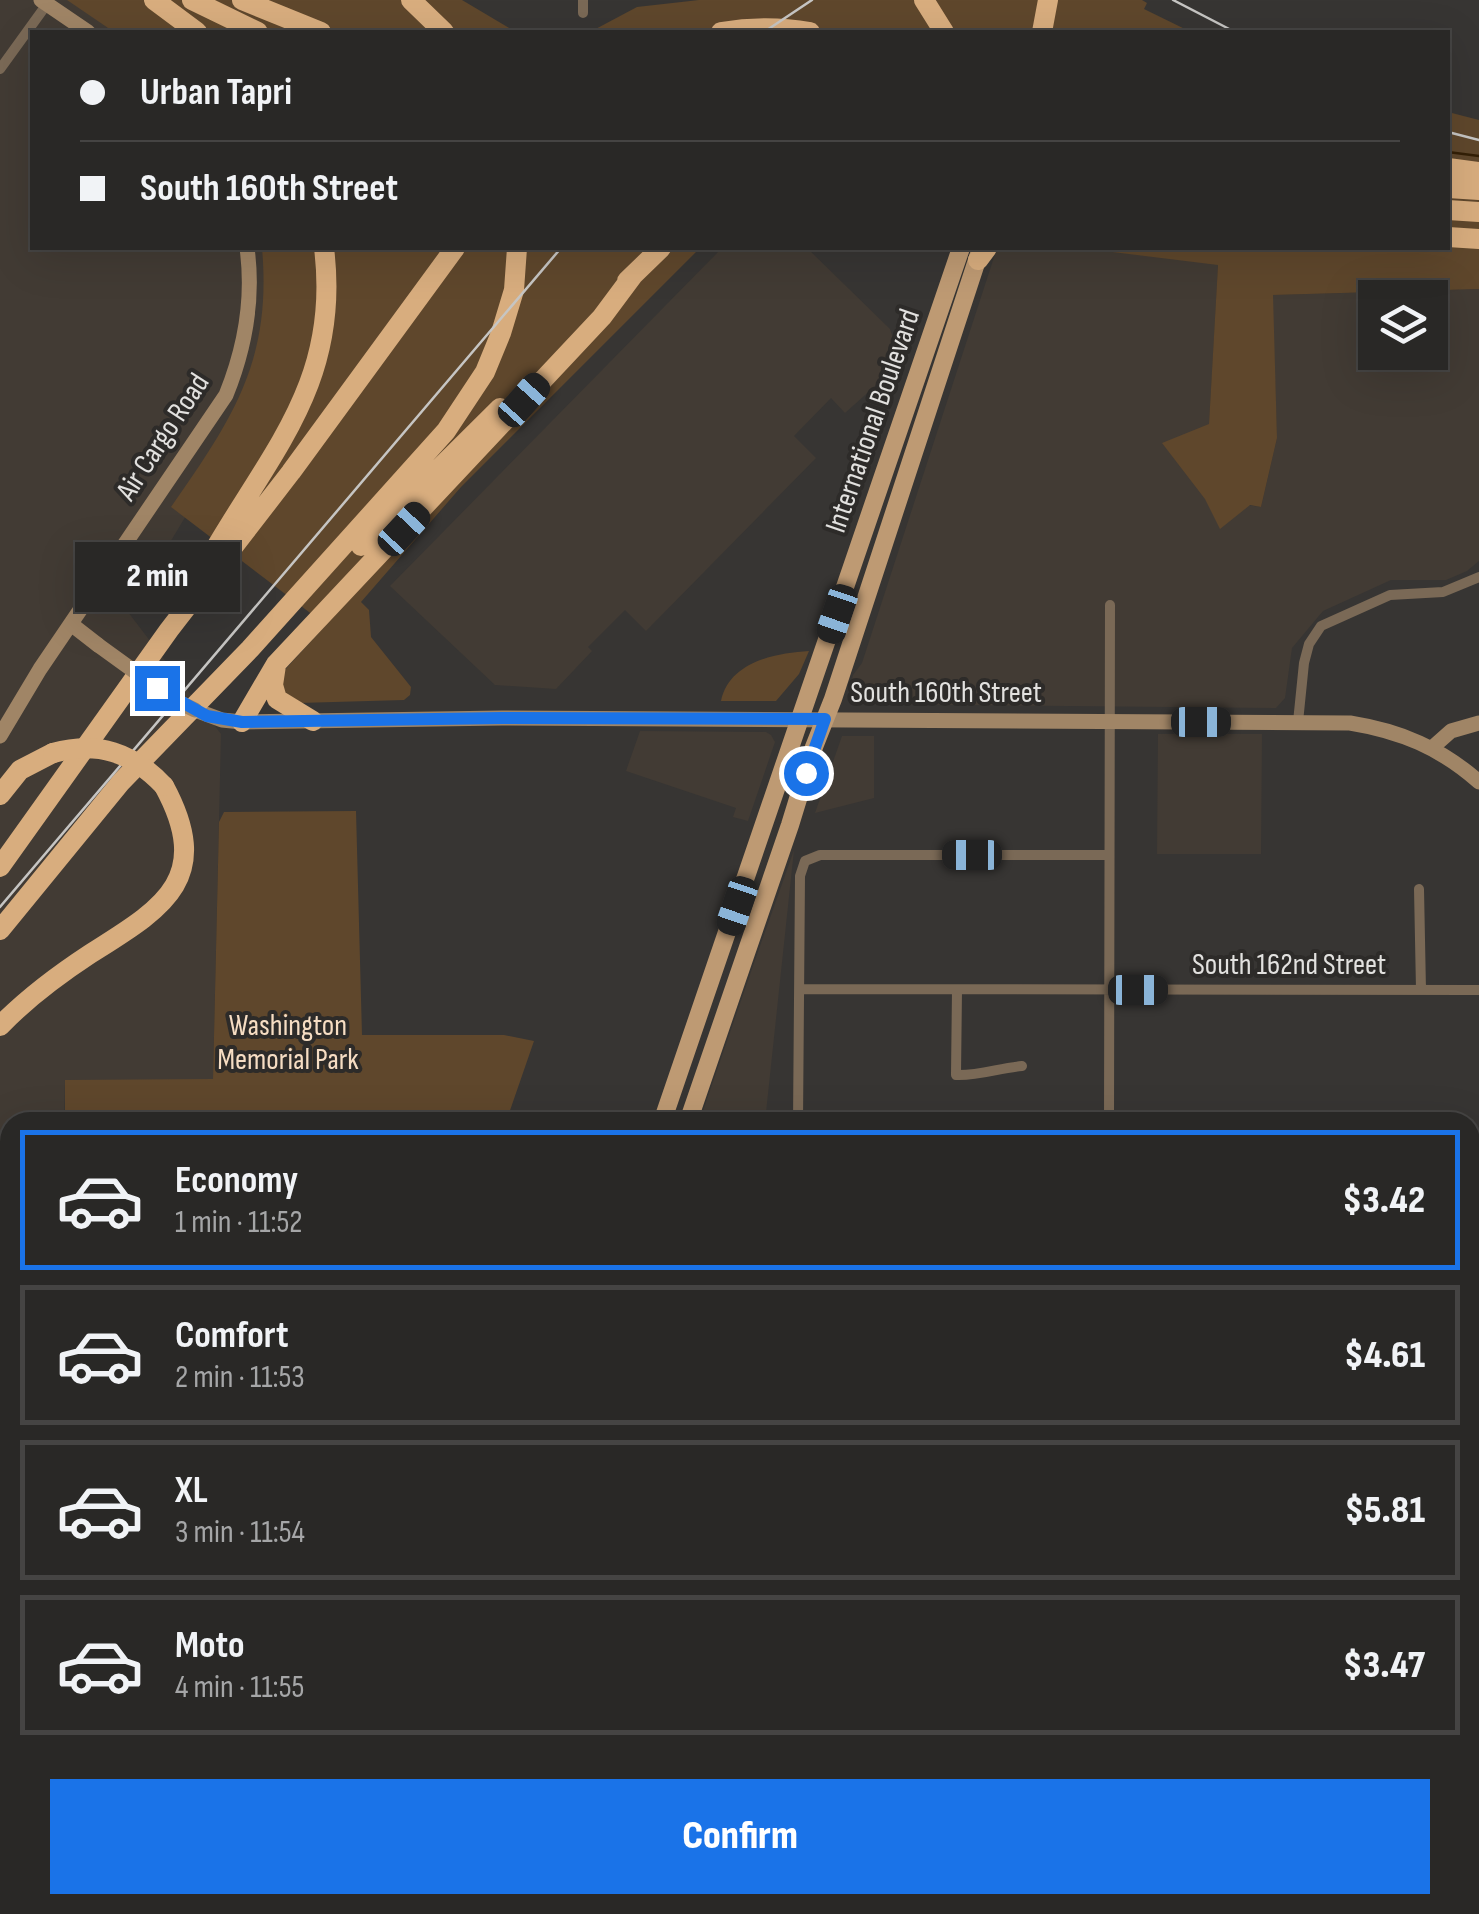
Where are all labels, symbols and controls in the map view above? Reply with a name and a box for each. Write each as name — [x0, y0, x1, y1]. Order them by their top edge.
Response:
text: Urban Tapri — [140, 70, 292, 115]
text: South 160th Street — [140, 166, 398, 211]
map controls — [1358, 280, 1448, 370]
button: layers — [1358, 280, 1448, 370]
street label: International Boulevard — [818, 304, 928, 538]
street label: Air Cargo Road — [108, 367, 217, 508]
car — [493, 368, 555, 432]
car — [373, 497, 435, 561]
callout: 2 min — [74, 543, 240, 613]
text: 2 min — [126, 557, 189, 596]
car — [813, 581, 861, 647]
route end — [135, 666, 180, 711]
street label: South 160th Street — [850, 675, 1042, 711]
car — [1171, 707, 1231, 737]
route start — [784, 751, 829, 796]
car — [942, 840, 1002, 870]
car — [713, 873, 761, 939]
street label: South 162nd Street — [1192, 947, 1386, 983]
car — [1108, 975, 1168, 1005]
park label: Washington Memorial Park — [217, 1008, 359, 1078]
icon: car — [55, 1155, 145, 1245]
text: Economy — [175, 1158, 298, 1203]
text: $3.42 — [1343, 1178, 1425, 1223]
text: 1 min · 11:52 — [175, 1203, 303, 1242]
icon: car — [55, 1310, 145, 1400]
text: Comfort — [175, 1313, 289, 1358]
text: $4.61 — [1344, 1333, 1425, 1378]
text: 2 min · 11:53 — [175, 1358, 305, 1397]
icon: car — [55, 1465, 145, 1555]
text: XL — [175, 1468, 208, 1513]
text: $5.81 — [1345, 1488, 1425, 1533]
text: 3 min · 11:54 — [175, 1513, 305, 1552]
icon: car — [55, 1620, 145, 1710]
text: Moto — [175, 1623, 245, 1668]
text: $3.47 — [1343, 1643, 1425, 1688]
text: 4 min · 11:55 — [175, 1668, 304, 1707]
button: Confirm — [50, 1779, 1430, 1894]

